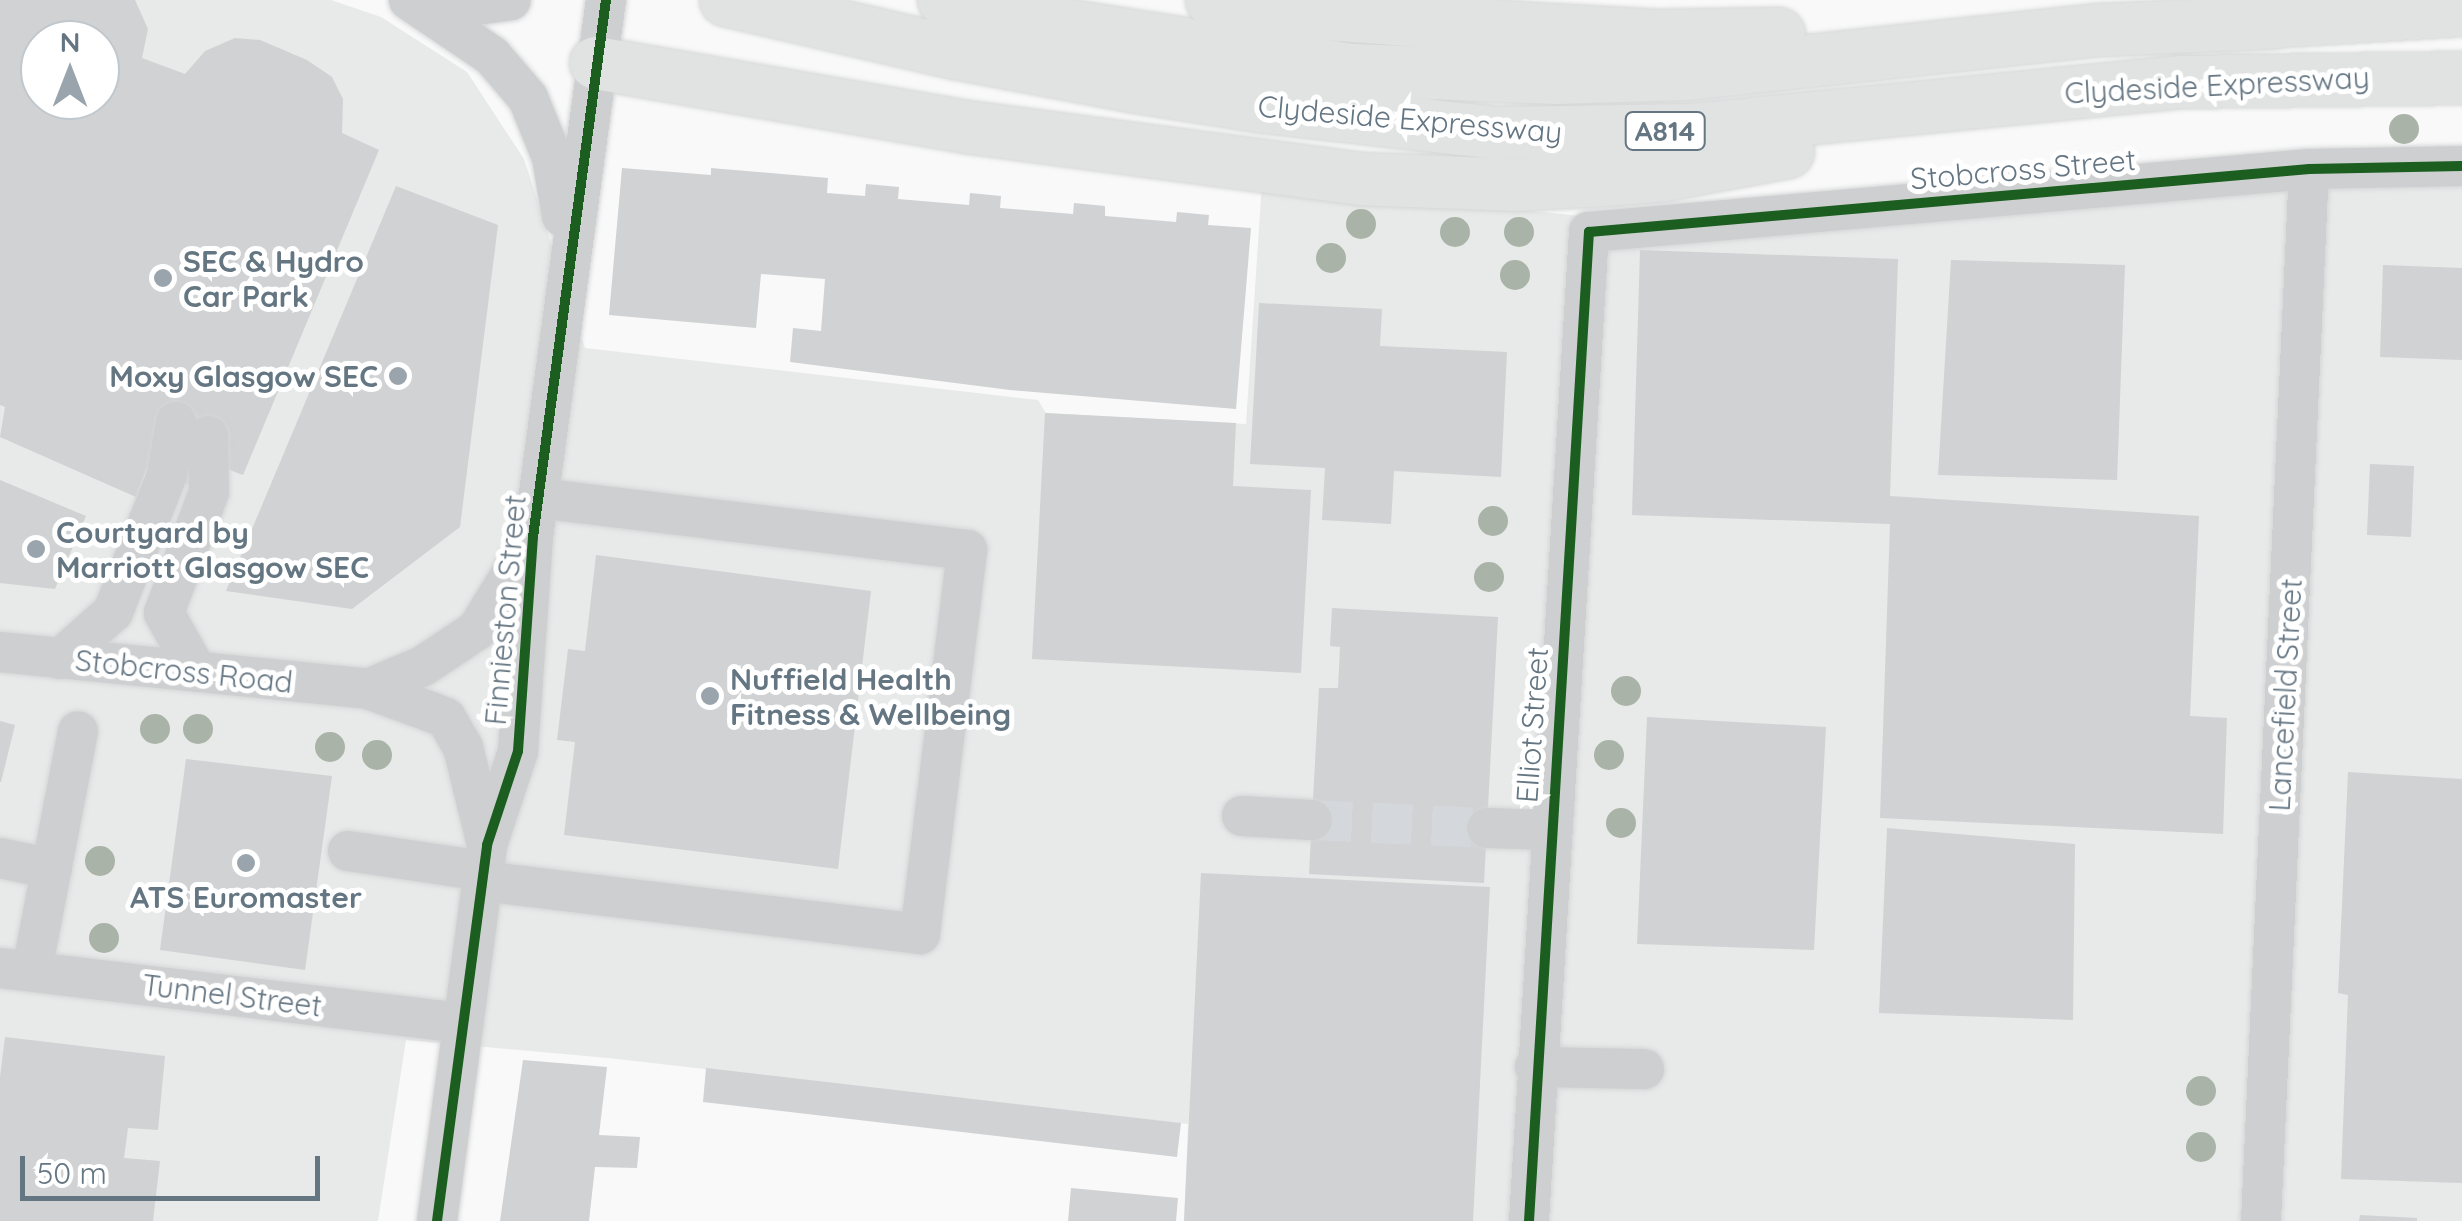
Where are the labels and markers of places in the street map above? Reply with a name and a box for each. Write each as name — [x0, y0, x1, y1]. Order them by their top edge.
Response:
place label: SEC & Hydro Car Park — [183, 243, 364, 314]
marker: SEC & Hydro Car Park — [152, 267, 174, 289]
place label: Moxy Glasgow SEC — [109, 358, 378, 394]
marker: Moxy Glasgow SEC — [387, 365, 409, 387]
place label: Courtyard by Marriott Glasgow SEC — [56, 514, 369, 584]
marker: Courtyard by Marriott Glasgow SEC — [25, 538, 47, 560]
place label: Nuffield Health Fitness & Wellbeing — [730, 661, 1011, 732]
marker: Nuffield Health Fitness & Wellbeing — [699, 685, 721, 707]
marker: ATS Euromaster — [235, 852, 257, 874]
place label: ATS Euromaster — [130, 879, 362, 915]

